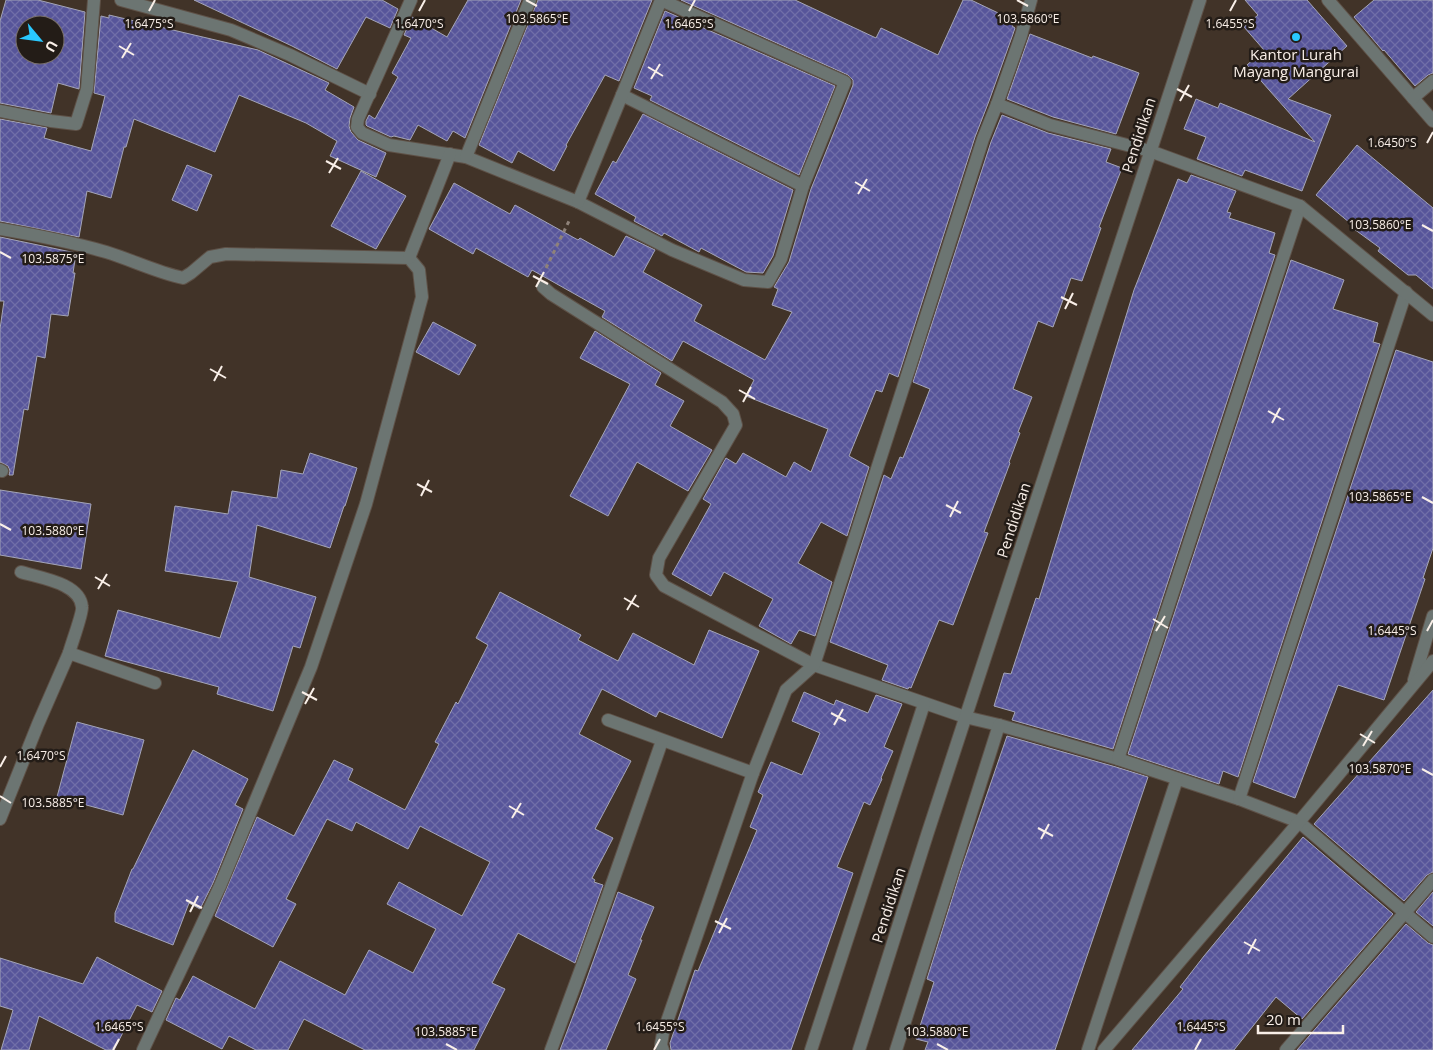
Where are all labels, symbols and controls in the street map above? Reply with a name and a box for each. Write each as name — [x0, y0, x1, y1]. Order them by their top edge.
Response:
text: 103.5865°E — [506, 10, 569, 27]
text: 103.5860°E — [997, 10, 1060, 27]
north arrow — [15, 15, 65, 65]
text: 1.6475°S — [124, 15, 174, 32]
text: 1.6470°S — [394, 15, 444, 32]
text: 1.6465°S — [664, 15, 714, 32]
text: 1.6455°S — [1205, 15, 1255, 32]
marker: Kantor Lurah Mayang Mangurai — [1290, 31, 1302, 43]
text: U — [41, 37, 63, 56]
place label: Kantor Lurah Mayang Mangurai — [1233, 44, 1359, 81]
street label: Pendidikan — [1116, 95, 1160, 175]
text: 1.6450°S — [1367, 134, 1417, 151]
text: 103.5860°E — [1349, 216, 1412, 233]
text: 103.5875°E — [22, 250, 85, 267]
street label: Pendidikan — [991, 480, 1035, 560]
text: 103.5865°E — [1349, 488, 1412, 505]
text: 103.5880°E — [22, 522, 85, 539]
text: 1.6445°S — [1367, 622, 1417, 639]
text: 1.6470°S — [16, 747, 66, 764]
text: 103.5870°E — [1349, 760, 1412, 777]
text: 103.5885°E — [22, 794, 85, 811]
street label: Pendidikan — [866, 865, 910, 945]
scale bar — [1258, 1002, 1343, 1034]
text: 20 m — [1266, 1009, 1301, 1029]
text: 1.6465°S — [94, 1018, 144, 1035]
text: 1.6455°S — [635, 1018, 685, 1035]
text: 1.6445°S — [1176, 1018, 1226, 1035]
text: 103.5885°E — [415, 1023, 478, 1040]
text: 103.5880°E — [906, 1023, 969, 1040]

